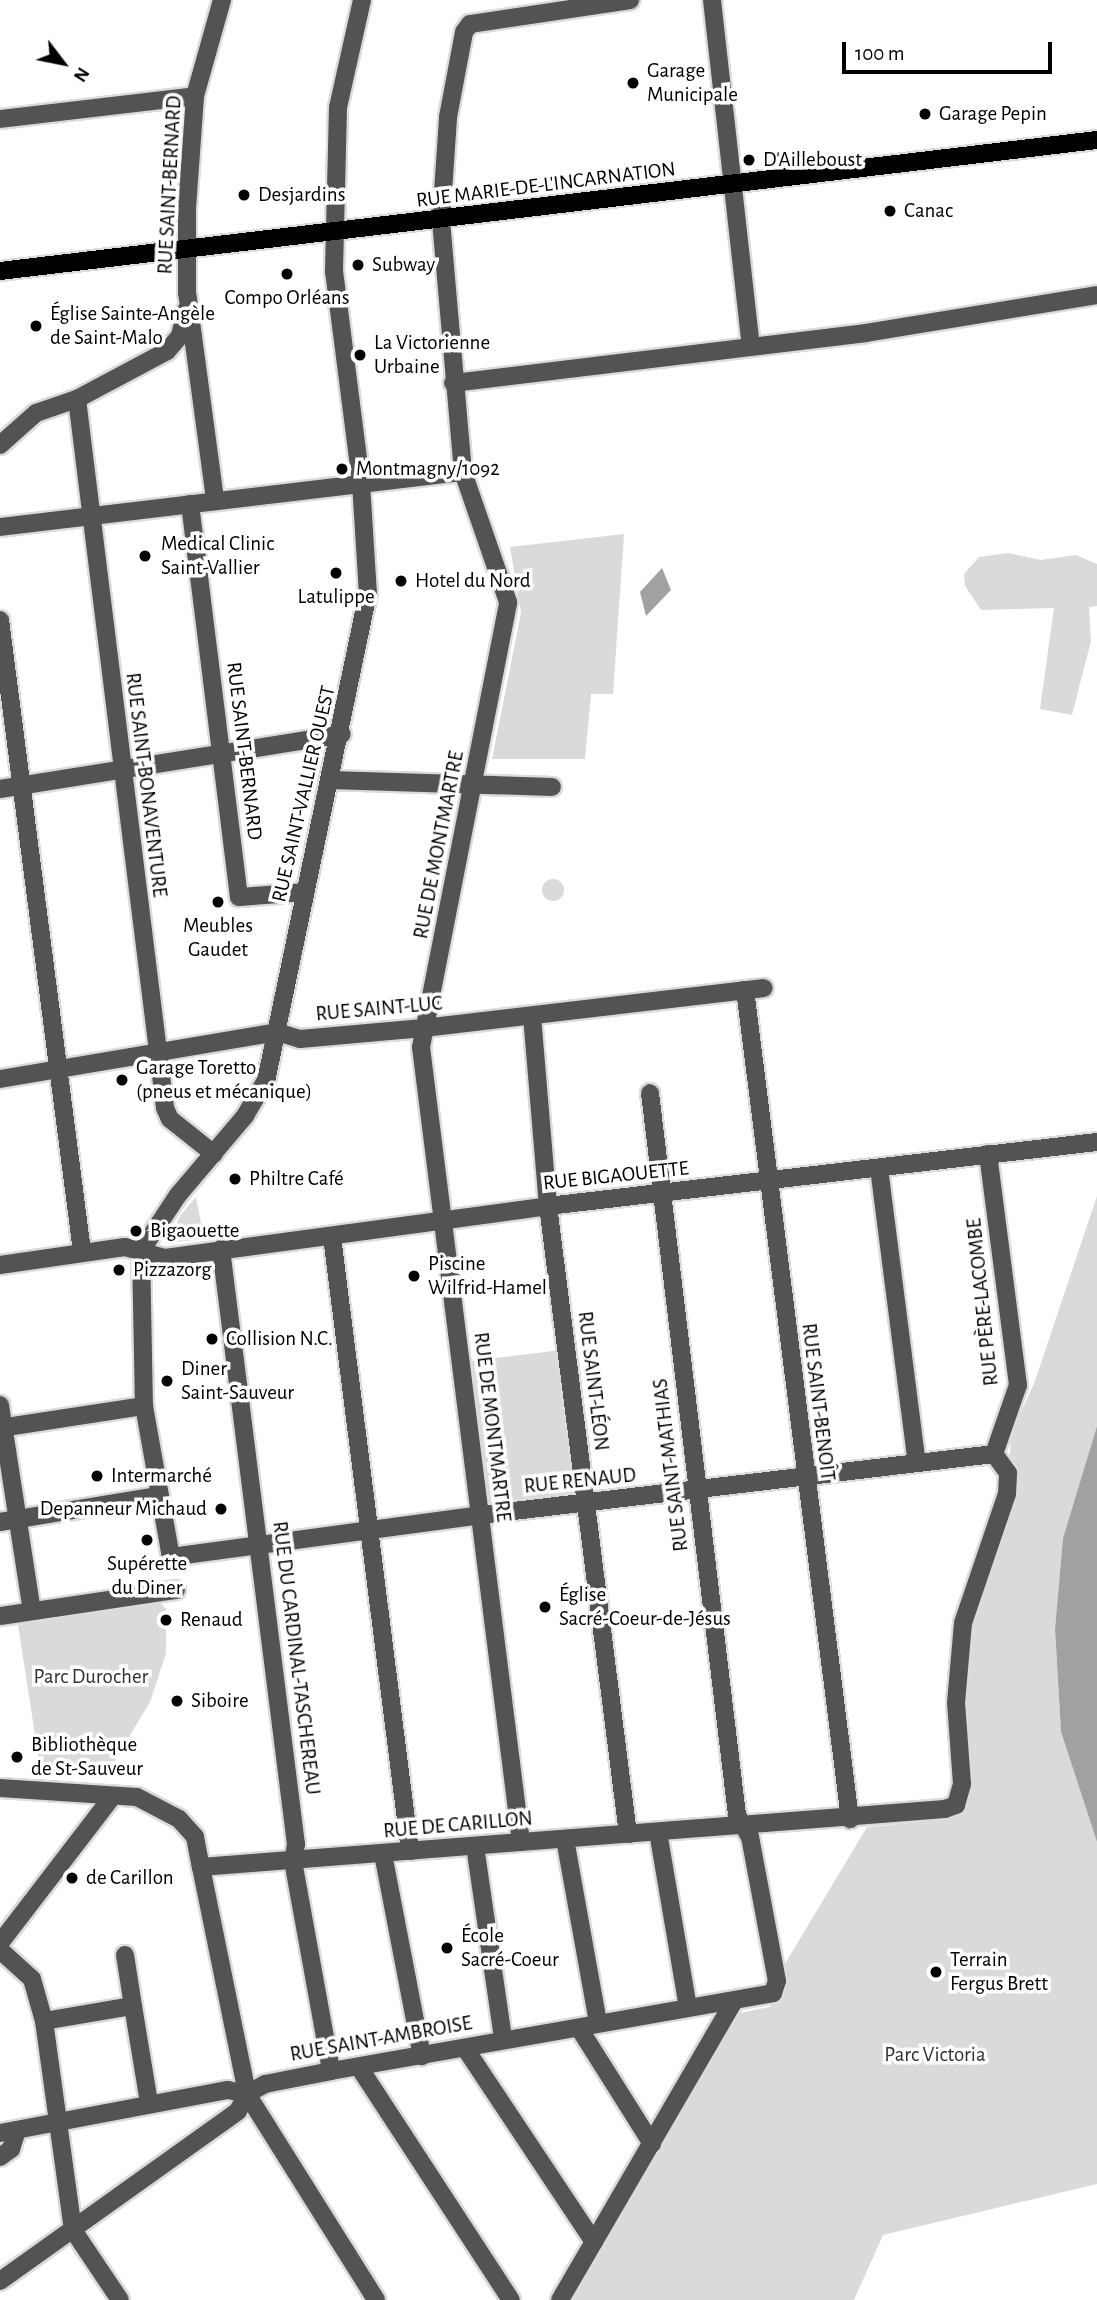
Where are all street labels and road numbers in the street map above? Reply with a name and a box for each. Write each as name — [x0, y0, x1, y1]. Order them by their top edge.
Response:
street label: RUE SAINT-BERNARD — [153, 95, 187, 275]
street label: RUE MARIE-DE-L'INCARNATION — [415, 157, 677, 213]
street label: RUE SAINT-BERNARD — [221, 661, 267, 841]
street label: RUE SAINT-BONAVENTURE — [120, 671, 172, 899]
street label: RUE SAINT-VALLIER OUEST — [267, 683, 341, 905]
street label: RUE DE MONTMARTRE — [408, 749, 470, 941]
street label: RUE SAINT-LUC — [315, 991, 443, 1027]
street label: RUE BIGAOUETTE — [542, 1156, 690, 1196]
street label: RUE PÈRE-LACOMBE — [962, 1217, 1004, 1387]
street label: RUE SAINT-LÉON — [572, 1310, 614, 1452]
street label: RUE SAINT-BENOÎT — [796, 1322, 840, 1482]
street label: RUE DE MONTMARTRE — [468, 1331, 516, 1523]
street label: RUE SAINT-MATHIAS — [648, 1377, 694, 1553]
street label: RUE RENAUD — [523, 1463, 637, 1499]
street label: RUE DU CARDINAL-TASCHEREAU — [267, 1520, 325, 1796]
street label: RUE DE CARILLON — [382, 1806, 534, 1844]
street label: RUE SAINT-AMBROISE — [288, 2011, 474, 2067]

